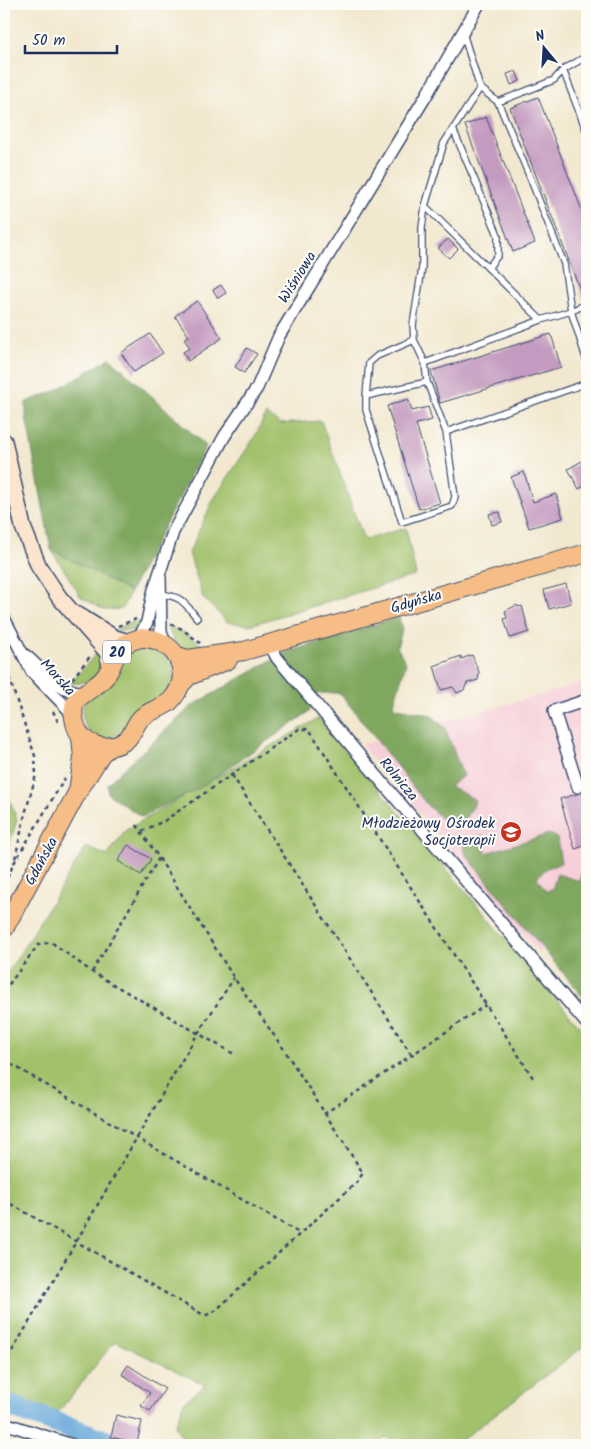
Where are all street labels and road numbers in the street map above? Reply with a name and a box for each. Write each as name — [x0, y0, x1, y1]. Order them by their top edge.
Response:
street label: Wiśniowa — [273, 247, 323, 308]
street label: Gdyńska — [388, 583, 445, 621]
road number: 20 — [103, 640, 131, 664]
street label: Morska — [34, 653, 81, 702]
street label: Rolnicza — [373, 752, 424, 807]
street label: Gdańska — [19, 833, 65, 890]

